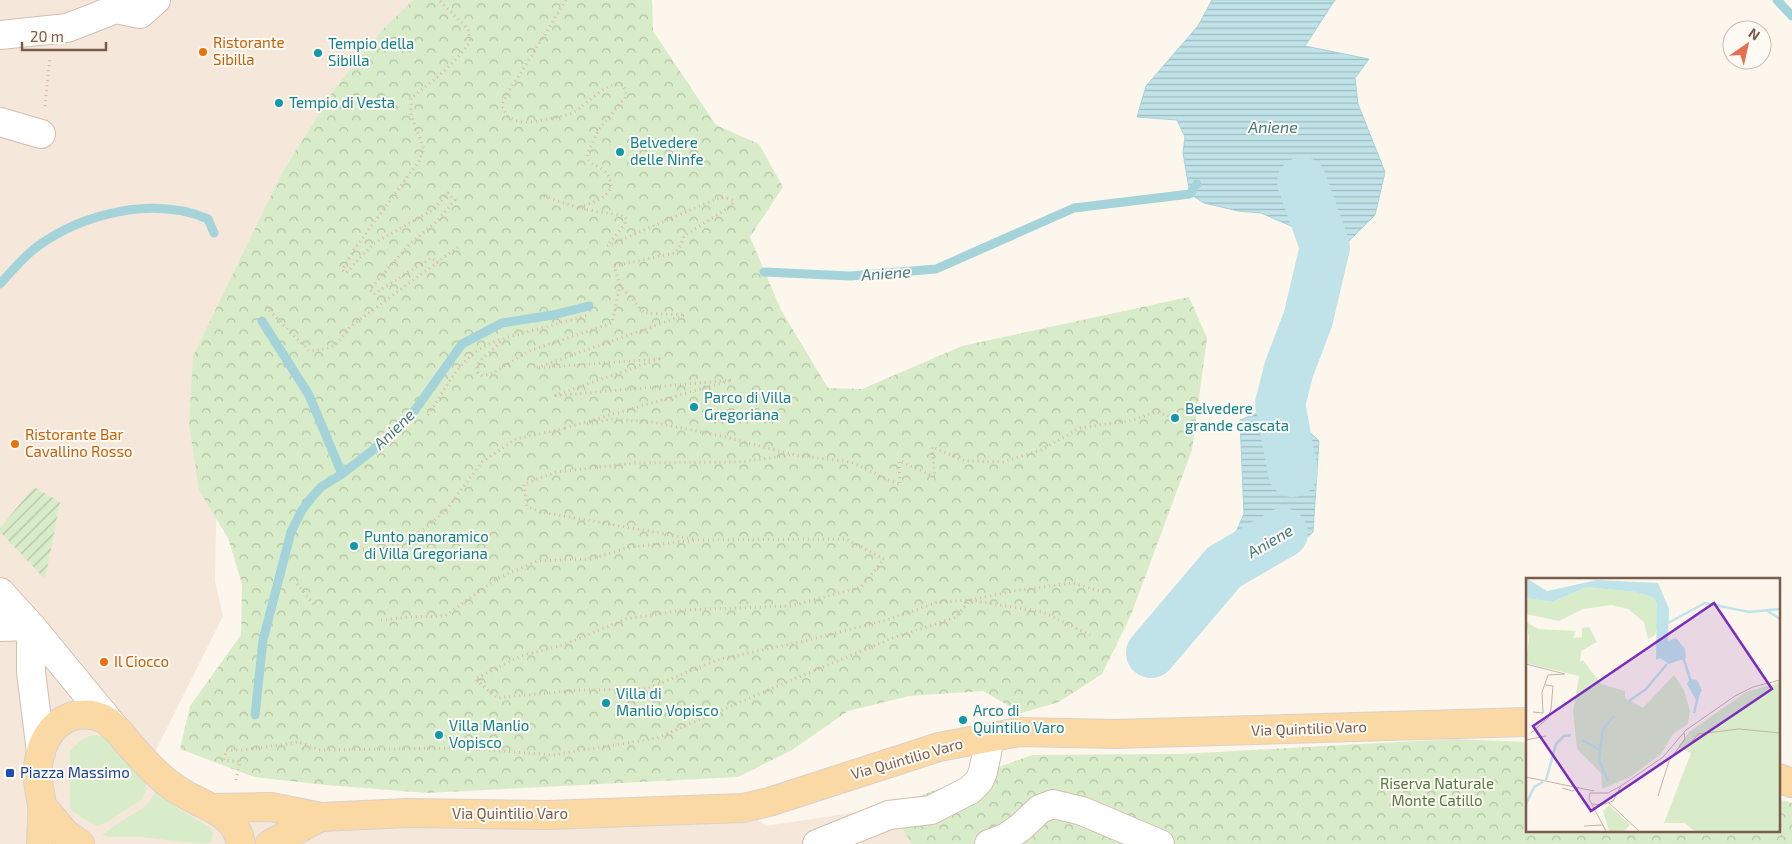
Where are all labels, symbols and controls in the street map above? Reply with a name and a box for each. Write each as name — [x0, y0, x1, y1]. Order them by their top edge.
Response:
scale bar — [22, 20, 106, 52]
north arrow — [1722, 20, 1772, 70]
text: N — [1746, 24, 1763, 44]
text: 20 m — [30, 27, 64, 45]
place label: Ristorante Sibilla — [213, 33, 285, 68]
place label: Tempio della Sibilla — [328, 34, 414, 69]
marker: Ristorante Sibilla — [197, 46, 209, 58]
marker: Tempio della Sibilla — [312, 47, 324, 59]
place label: Tempio di Vesta — [289, 93, 395, 111]
marker: Tempio di Vesta — [273, 97, 285, 109]
water label: Aniene — [1247, 117, 1298, 136]
place label: Belvedere delle Ninfe — [630, 133, 704, 168]
marker: Belvedere delle Ninfe — [614, 146, 626, 158]
water label: Aniene — [860, 261, 912, 284]
place label: Parco di Villa Gregoriana — [704, 388, 791, 423]
place label: Belvedere grande cascata — [1185, 399, 1289, 434]
marker: Parco di Villa Gregoriana — [688, 401, 700, 413]
water label: Aniene — [369, 404, 418, 453]
marker: Belvedere grande cascata — [1169, 412, 1181, 424]
place label: Ristorante Bar Cavallino Rosso — [25, 425, 133, 460]
marker: Ristorante Bar Cavallino Rosso — [9, 438, 21, 450]
water label: Aniene — [1243, 520, 1296, 562]
place label: Punto panoramico di Villa Gregoriana — [364, 527, 489, 562]
marker: Punto panoramico di Villa Gregoriana — [348, 540, 360, 552]
inset map — [1526, 578, 1780, 832]
place label: Il Ciocco — [114, 652, 169, 670]
marker: Il Ciocco — [98, 656, 110, 668]
place label: Villa di Manlio Vopisco — [616, 684, 719, 719]
marker: Villa di Manlio Vopisco — [600, 697, 612, 709]
place label: Arco di Quintilio Varo — [973, 701, 1064, 737]
marker: Arco di Quintilio Varo — [957, 714, 969, 726]
place label: Villa Manlio Vopisco — [449, 716, 529, 751]
street label: Via Quintilio Varo — [1251, 717, 1367, 740]
marker: Villa Manlio Vopisco — [433, 729, 445, 741]
street label: Via Quintilio Varo — [849, 733, 965, 784]
place label: Piazza Massimo — [20, 763, 130, 781]
marker: Piazza Massimo — [4, 767, 16, 779]
park label: Riserva Naturale Monte Catillo — [1380, 774, 1494, 809]
street label: Via Quintilio Varo — [452, 804, 568, 823]

